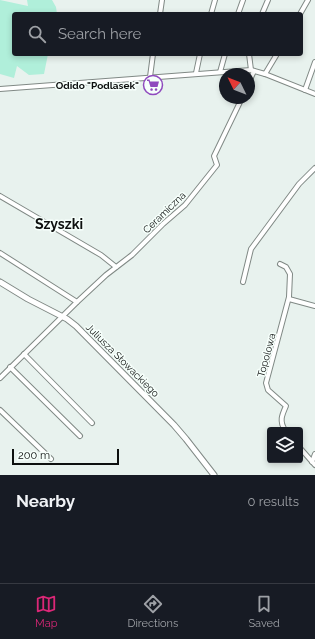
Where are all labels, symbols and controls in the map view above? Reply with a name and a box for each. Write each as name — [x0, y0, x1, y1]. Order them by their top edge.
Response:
search box — [12, 12, 303, 56]
icon: search — [26, 23, 48, 45]
text: Search here — [58, 25, 141, 43]
north arrow — [219, 68, 255, 104]
supermarket icon: Odido "Podlasek" — [142, 74, 164, 96]
place label: Odido "Podlasek" — [56, 80, 139, 91]
street label: Ceramiczna — [141, 189, 188, 235]
district label: Szyszki — [35, 216, 83, 232]
street label: Juliusza Słowackiego — [84, 322, 161, 399]
street label: Topolowa — [255, 332, 278, 378]
map controls — [267, 427, 303, 463]
button: layers — [267, 427, 303, 463]
scale bar — [12, 447, 119, 466]
text: 200 m — [18, 449, 50, 462]
text: Nearby — [16, 491, 75, 511]
text: 0 results — [248, 494, 299, 509]
tab: Map — [35, 593, 57, 630]
tab: Directions — [128, 593, 178, 630]
tab: Saved — [248, 593, 280, 630]

